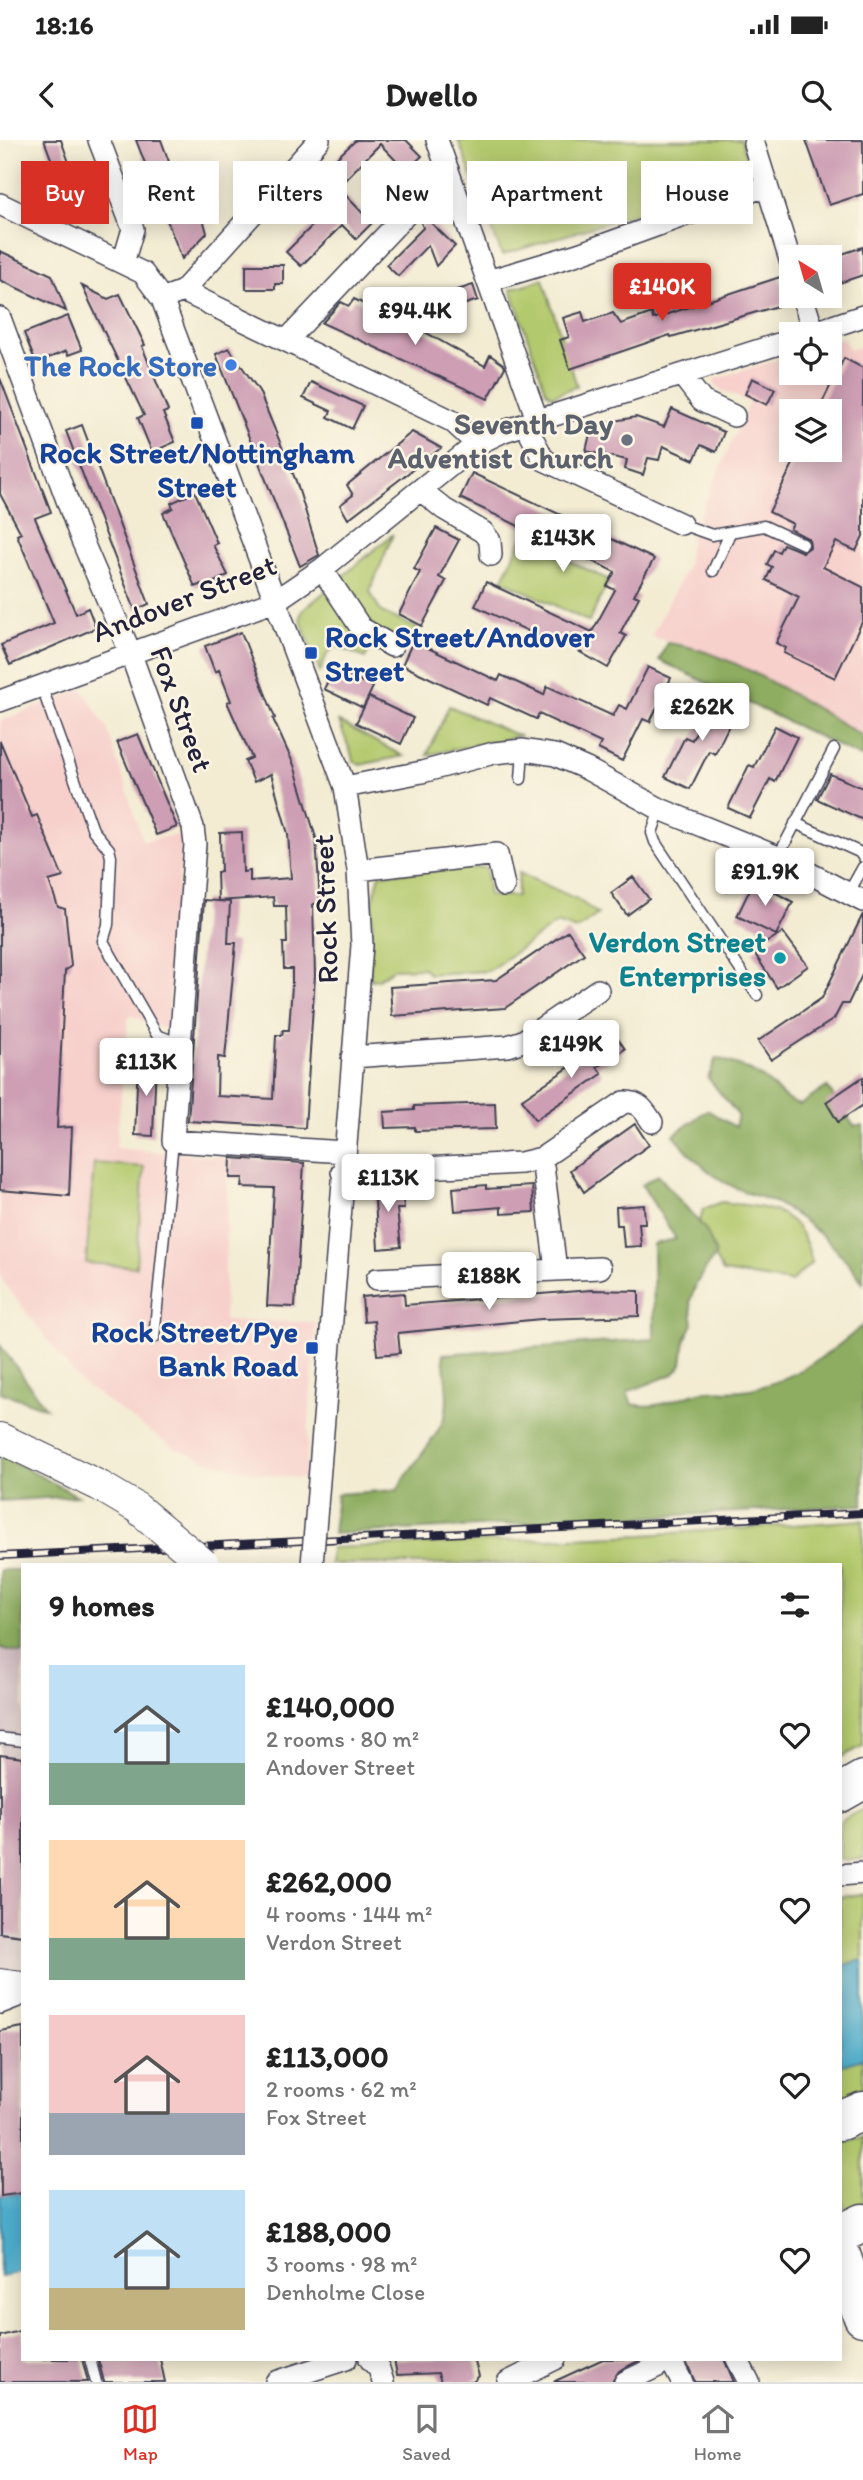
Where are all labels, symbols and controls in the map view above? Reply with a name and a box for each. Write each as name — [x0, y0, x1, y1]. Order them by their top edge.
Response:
text: 18:16 — [35, 9, 94, 41]
icon: back — [28, 76, 66, 114]
text: Dwello — [385, 76, 478, 114]
icon: search — [797, 76, 835, 114]
chip: Buy — [21, 161, 109, 224]
chip: Rent — [123, 161, 219, 224]
chip: Filters — [233, 161, 347, 224]
chip: New — [361, 161, 453, 224]
chip: Apartment — [467, 161, 627, 224]
chip: House — [641, 161, 753, 224]
north arrow — [779, 245, 842, 308]
map controls — [779, 245, 842, 462]
pin: £140K — [613, 264, 711, 323]
text: £140K — [629, 272, 695, 300]
pin: £94.4K — [358, 288, 472, 347]
text: £94.4K — [379, 296, 451, 324]
button: locate — [779, 322, 842, 385]
place label: The Rock Store — [23, 347, 217, 384]
marker: The Rock Store — [223, 357, 239, 373]
button: layers — [779, 399, 842, 462]
place label: Seventh Day Adventist Church — [387, 405, 614, 476]
marker: Rock Street/Nottingham Street — [189, 415, 205, 431]
marker: Seventh Day Adventist Church — [619, 432, 635, 448]
place label: Rock Street/Nottingham Street — [39, 434, 356, 505]
pin: £143K — [514, 514, 612, 574]
text: £143K — [531, 523, 595, 551]
street label: Andover Street — [87, 546, 281, 650]
place label: Rock Street/Andover Street — [325, 618, 596, 689]
street label: Fox Street — [142, 641, 222, 777]
marker: Rock Street/Andover Street — [303, 645, 319, 661]
pin: £262K — [653, 684, 751, 743]
text: £262K — [670, 692, 734, 720]
street label: Rock Street — [304, 834, 346, 984]
pin: £91.9K — [708, 848, 822, 908]
text: £91.9K — [731, 857, 799, 885]
place label: Verdon Street Enterprises — [589, 923, 766, 994]
marker: Verdon Street Enterprises — [772, 950, 788, 966]
pin: £149K — [522, 1020, 620, 1080]
text: £149K — [539, 1029, 603, 1057]
pin: £113K — [97, 1038, 195, 1098]
text: £113K — [116, 1047, 176, 1075]
pin: £113K — [339, 1154, 437, 1214]
text: £113K — [358, 1163, 418, 1191]
pin: £188K — [440, 1252, 538, 1312]
text: £188K — [458, 1261, 520, 1289]
place label: Rock Street/Pye Bank Road — [91, 1313, 299, 1384]
marker: Rock Street/Pye Bank Road — [304, 1340, 320, 1356]
icon: filters — [776, 1586, 814, 1624]
text: 9 homes — [49, 1587, 155, 1624]
text: £140,000 — [266, 1688, 395, 1725]
icon: home — [105, 1693, 189, 1777]
icon: heart — [776, 1716, 814, 1754]
text: 2 rooms · 80 m² — [266, 1725, 419, 1753]
text: Andover Street — [266, 1753, 415, 1781]
text: £262,000 — [266, 1863, 392, 1900]
icon: home — [105, 1868, 189, 1952]
icon: heart — [776, 1891, 814, 1929]
text: 4 rooms · 144 m² — [266, 1900, 432, 1928]
text: Verdon Street — [266, 1928, 402, 1956]
text: £113,000 — [266, 2038, 389, 2075]
icon: home — [105, 2043, 189, 2127]
icon: heart — [776, 2066, 814, 2104]
text: 2 rooms · 62 m² — [266, 2075, 417, 2103]
text: Fox Street — [266, 2103, 367, 2131]
text: £188,000 — [266, 2213, 391, 2250]
icon: home — [105, 2218, 189, 2302]
icon: heart — [776, 2241, 814, 2279]
text: 3 rooms · 98 m² — [266, 2250, 417, 2278]
text: Denholme Close — [266, 2278, 425, 2306]
tab: Map — [121, 2400, 159, 2465]
tab: Saved — [402, 2400, 451, 2465]
tab: Home — [694, 2400, 742, 2465]

